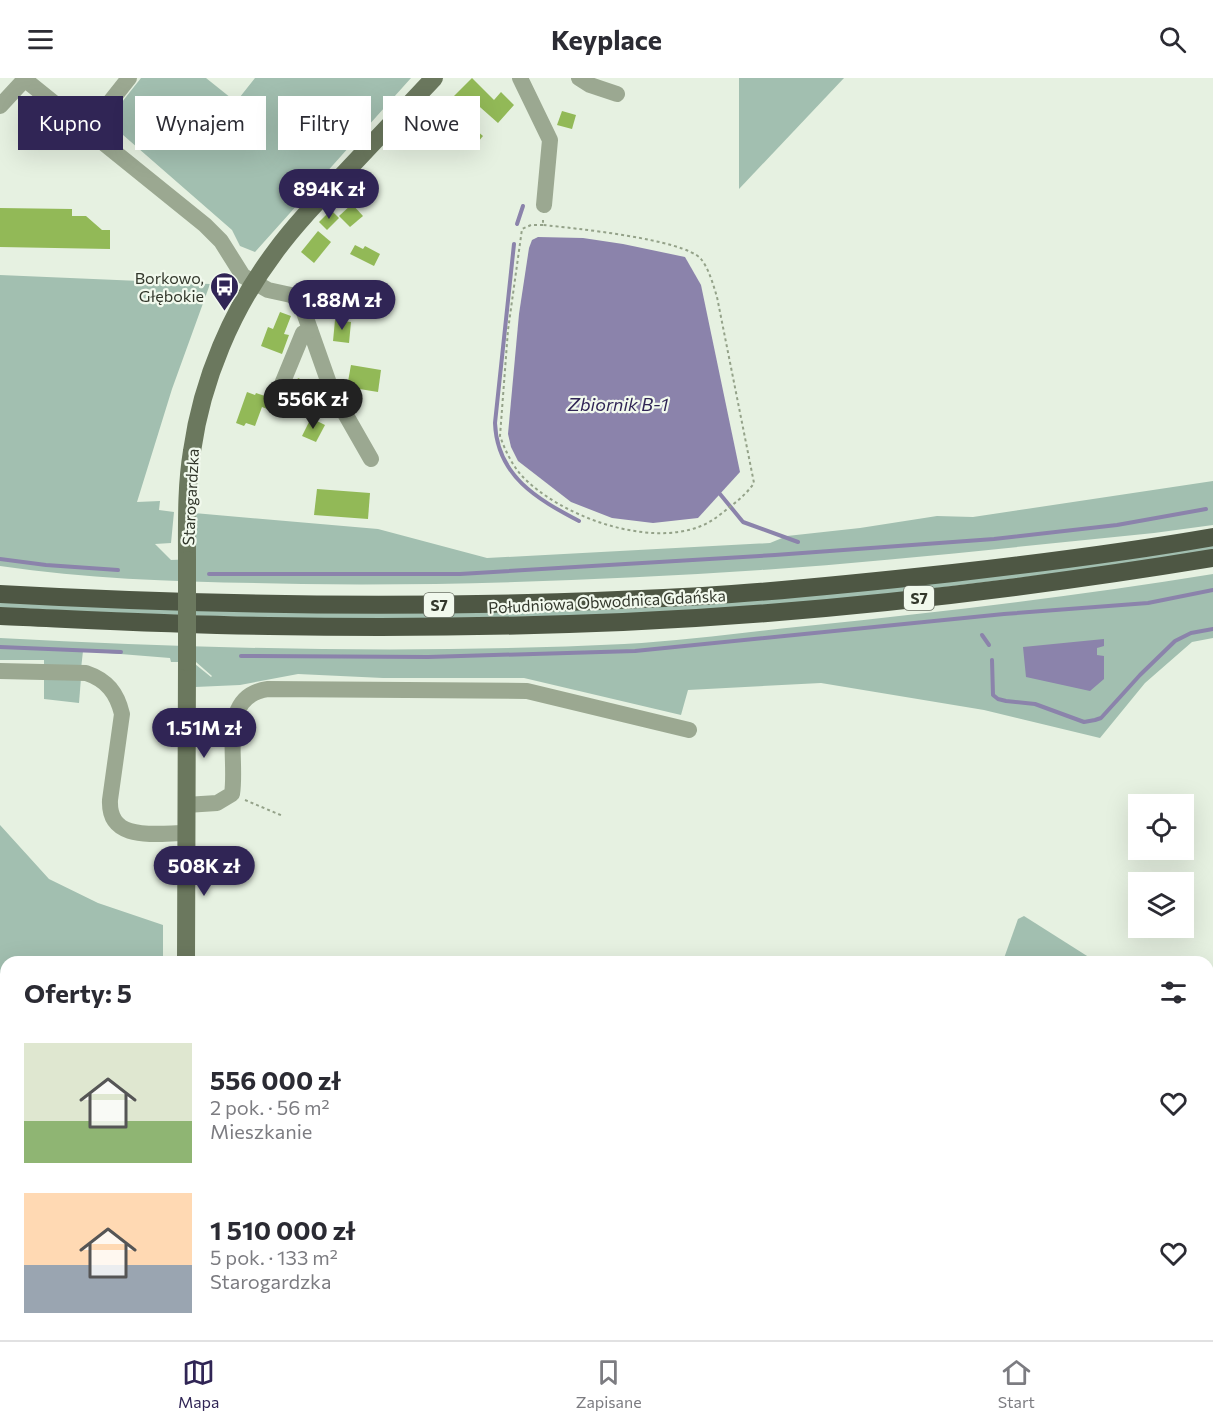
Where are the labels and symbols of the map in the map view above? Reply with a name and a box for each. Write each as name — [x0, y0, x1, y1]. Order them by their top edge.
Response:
pin: 894K zł — [274, 169, 384, 220]
place label: Borkowo, Głębokie — [135, 268, 204, 305]
bus stop icon: Borkowo, Głębokie — [209, 270, 241, 312]
pin: 1.88M zł — [280, 280, 404, 331]
pin: 556K zł — [258, 379, 368, 430]
water label: Zbiornik B-1 — [567, 393, 668, 415]
street label: Starogardzka — [178, 448, 202, 546]
street label: Południowa Obwodnica Gdańska — [488, 585, 726, 617]
road number: S7 — [904, 586, 934, 610]
road number: S7 — [424, 593, 454, 617]
pin: 1.51M zł — [142, 708, 266, 759]
pin: 508K zł — [149, 846, 259, 897]

